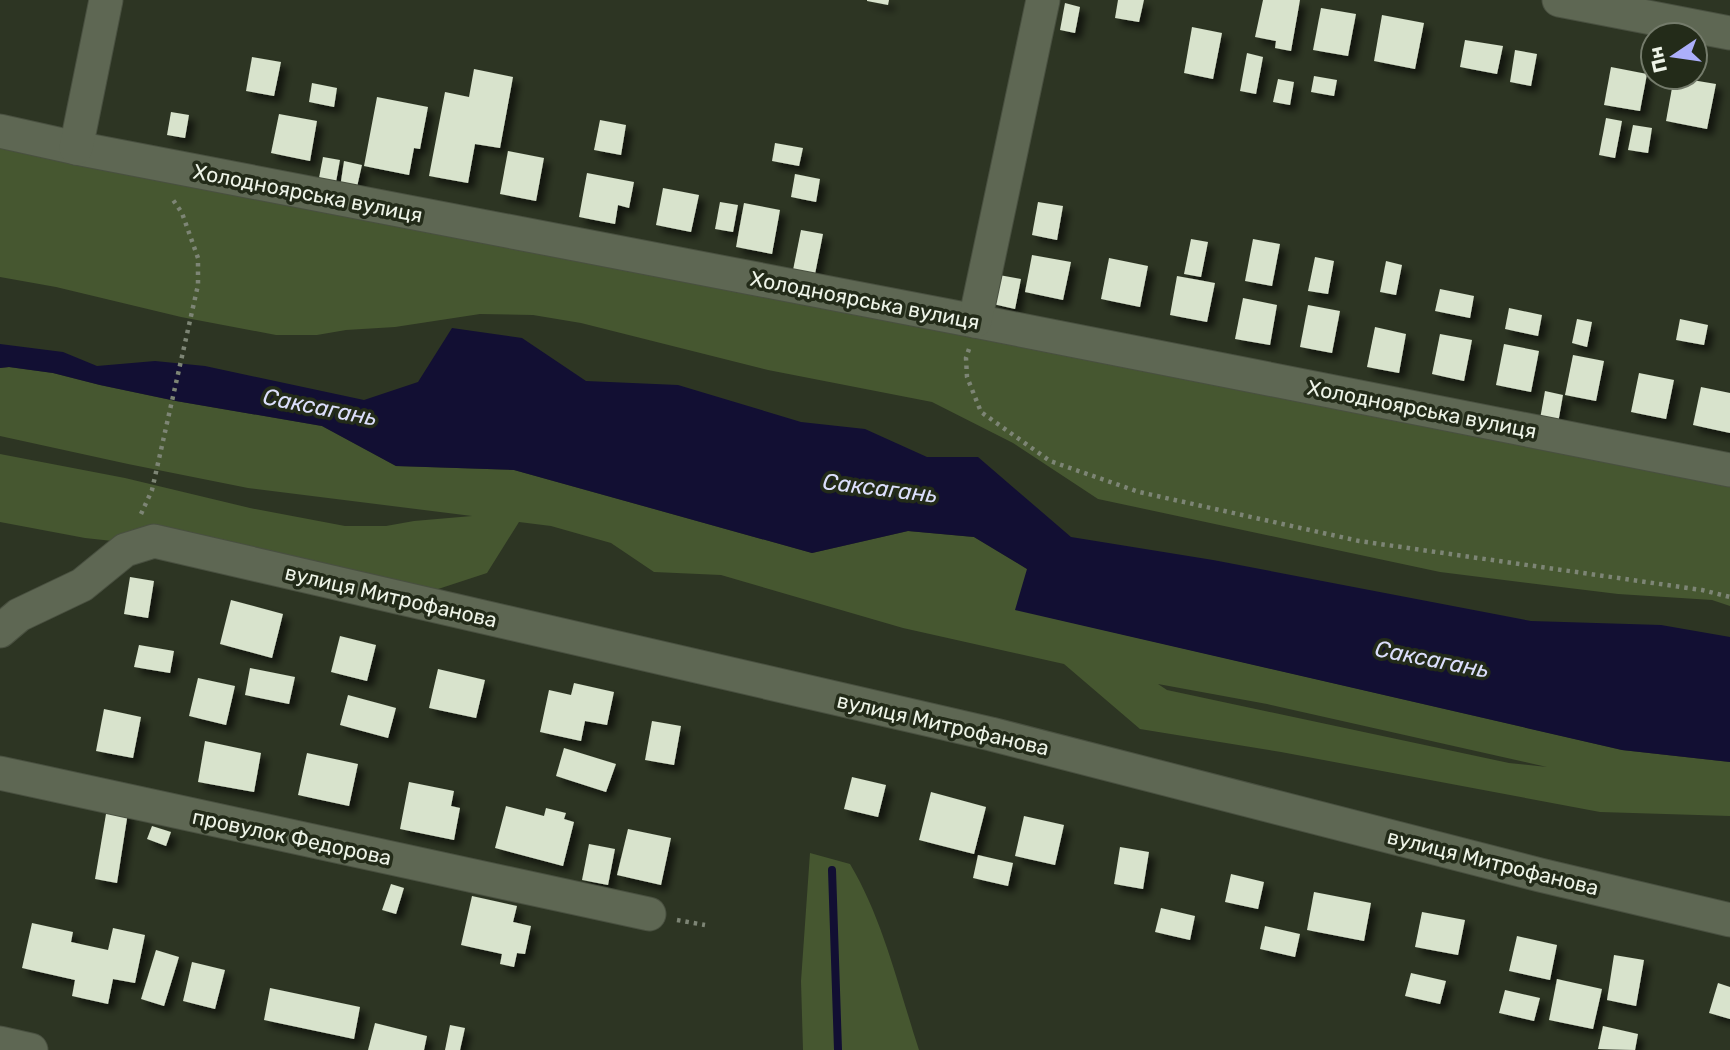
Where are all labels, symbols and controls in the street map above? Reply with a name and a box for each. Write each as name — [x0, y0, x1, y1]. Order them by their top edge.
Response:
north arrow — [1639, 21, 1709, 91]
text: Пн — [1644, 44, 1672, 75]
street label: Холодноярська вулиця — [191, 159, 425, 227]
street label: Холодноярська вулиця — [748, 266, 982, 334]
street label: Холодноярська вулиця — [1305, 375, 1539, 443]
water label: Саксагань — [261, 382, 379, 432]
water label: Саксагань — [821, 467, 939, 509]
street label: вулиця Митрофанова — [283, 559, 499, 633]
water label: Саксагань — [1373, 634, 1491, 684]
street label: вулиця Митрофанова — [835, 687, 1051, 761]
street label: провулок Федорова — [190, 804, 394, 870]
street label: вулиця Митрофанова — [1385, 824, 1601, 900]

